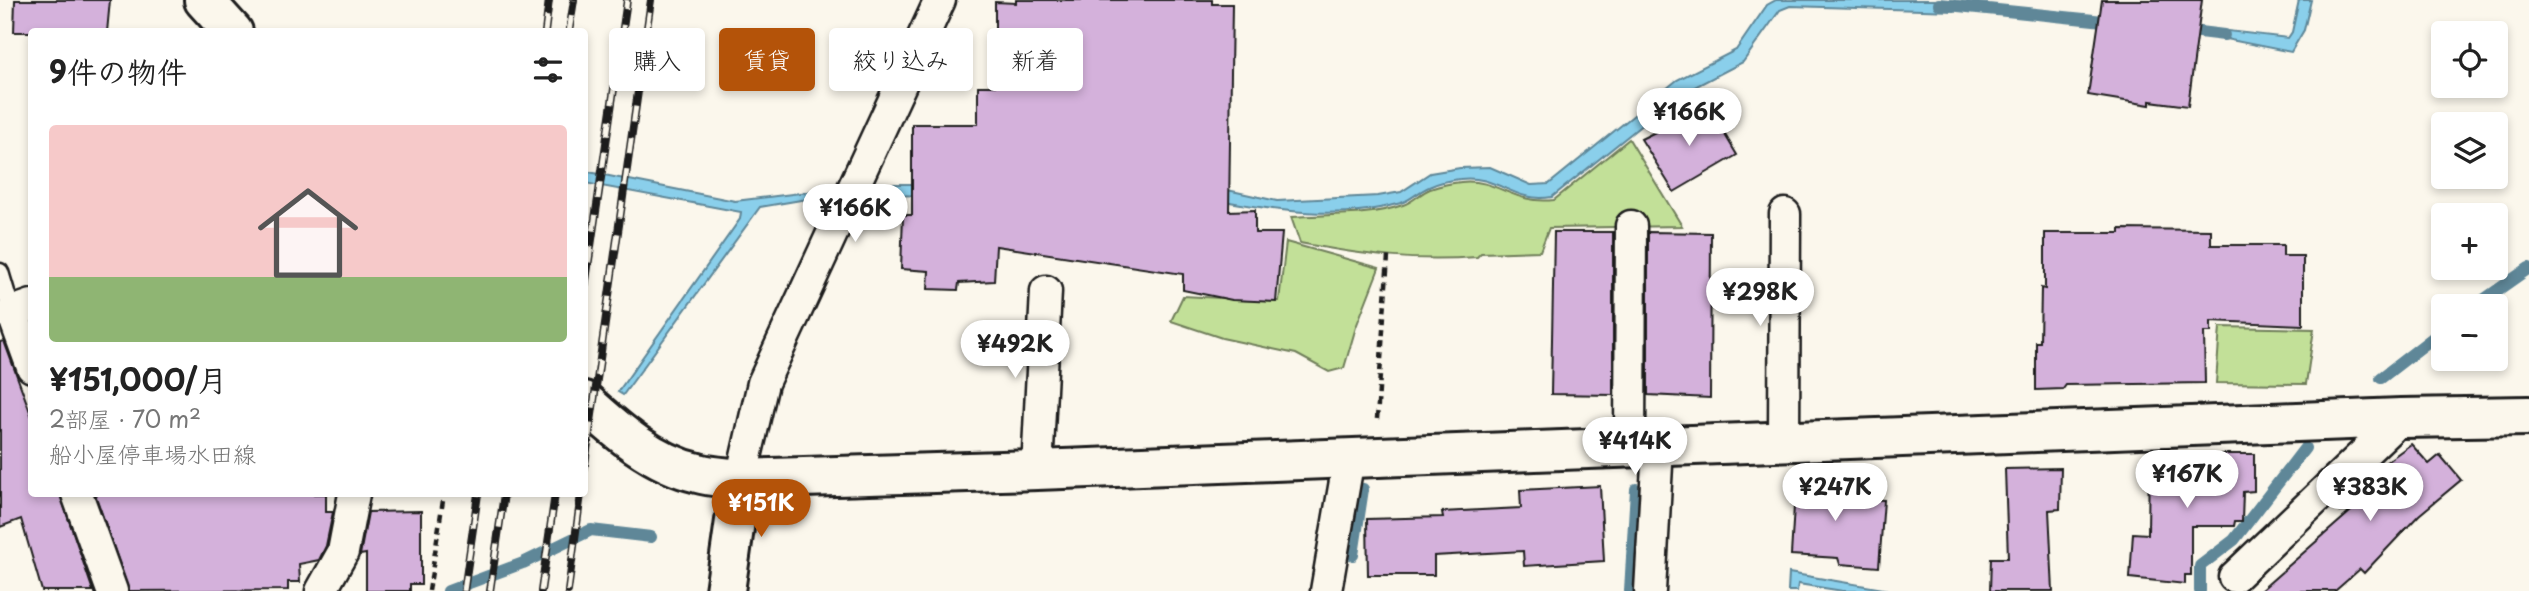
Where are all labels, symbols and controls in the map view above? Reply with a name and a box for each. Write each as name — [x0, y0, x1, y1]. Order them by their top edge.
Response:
map controls — [2431, 21, 2508, 371]
button: locate — [2431, 21, 2508, 98]
chip: 購入 — [609, 28, 705, 91]
chip: 賃貸 — [719, 28, 815, 91]
chip: 絞り込み — [829, 28, 973, 91]
chip: 新着 — [987, 28, 1083, 91]
text: 9件の物件 — [49, 48, 187, 93]
icon: filters — [529, 51, 567, 89]
pin: ¥166K — [1640, 88, 1738, 148]
text: ¥166K — [1653, 93, 1725, 128]
button: layers — [2431, 112, 2508, 189]
icon: home — [245, 170, 371, 296]
pin: ¥166K — [806, 184, 904, 244]
text: ¥166K — [819, 189, 891, 224]
button: + — [2431, 203, 2508, 280]
pin: ¥298K — [1711, 268, 1809, 328]
text: ¥298K — [1722, 273, 1798, 308]
button: − — [2431, 294, 2508, 371]
pin: ¥492K — [966, 320, 1064, 380]
text: ¥492K — [977, 325, 1053, 360]
text: ¥151,000/月 — [49, 356, 227, 401]
text: 2部屋 · 70 m² — [49, 401, 201, 436]
pin: ¥414K — [1586, 418, 1684, 477]
text: ¥414K — [1598, 422, 1672, 457]
text: 船小屋停車場水田線 — [49, 436, 256, 471]
pin: ¥167K — [2138, 450, 2236, 510]
text: ¥167K — [2151, 455, 2223, 490]
pin: ¥247K — [1786, 463, 1884, 523]
pin: ¥383K — [2321, 463, 2419, 523]
text: ¥247K — [1798, 468, 1872, 503]
text: ¥383K — [2332, 468, 2408, 503]
pin: ¥151K — [712, 480, 810, 539]
text: ¥151K — [728, 484, 794, 519]

